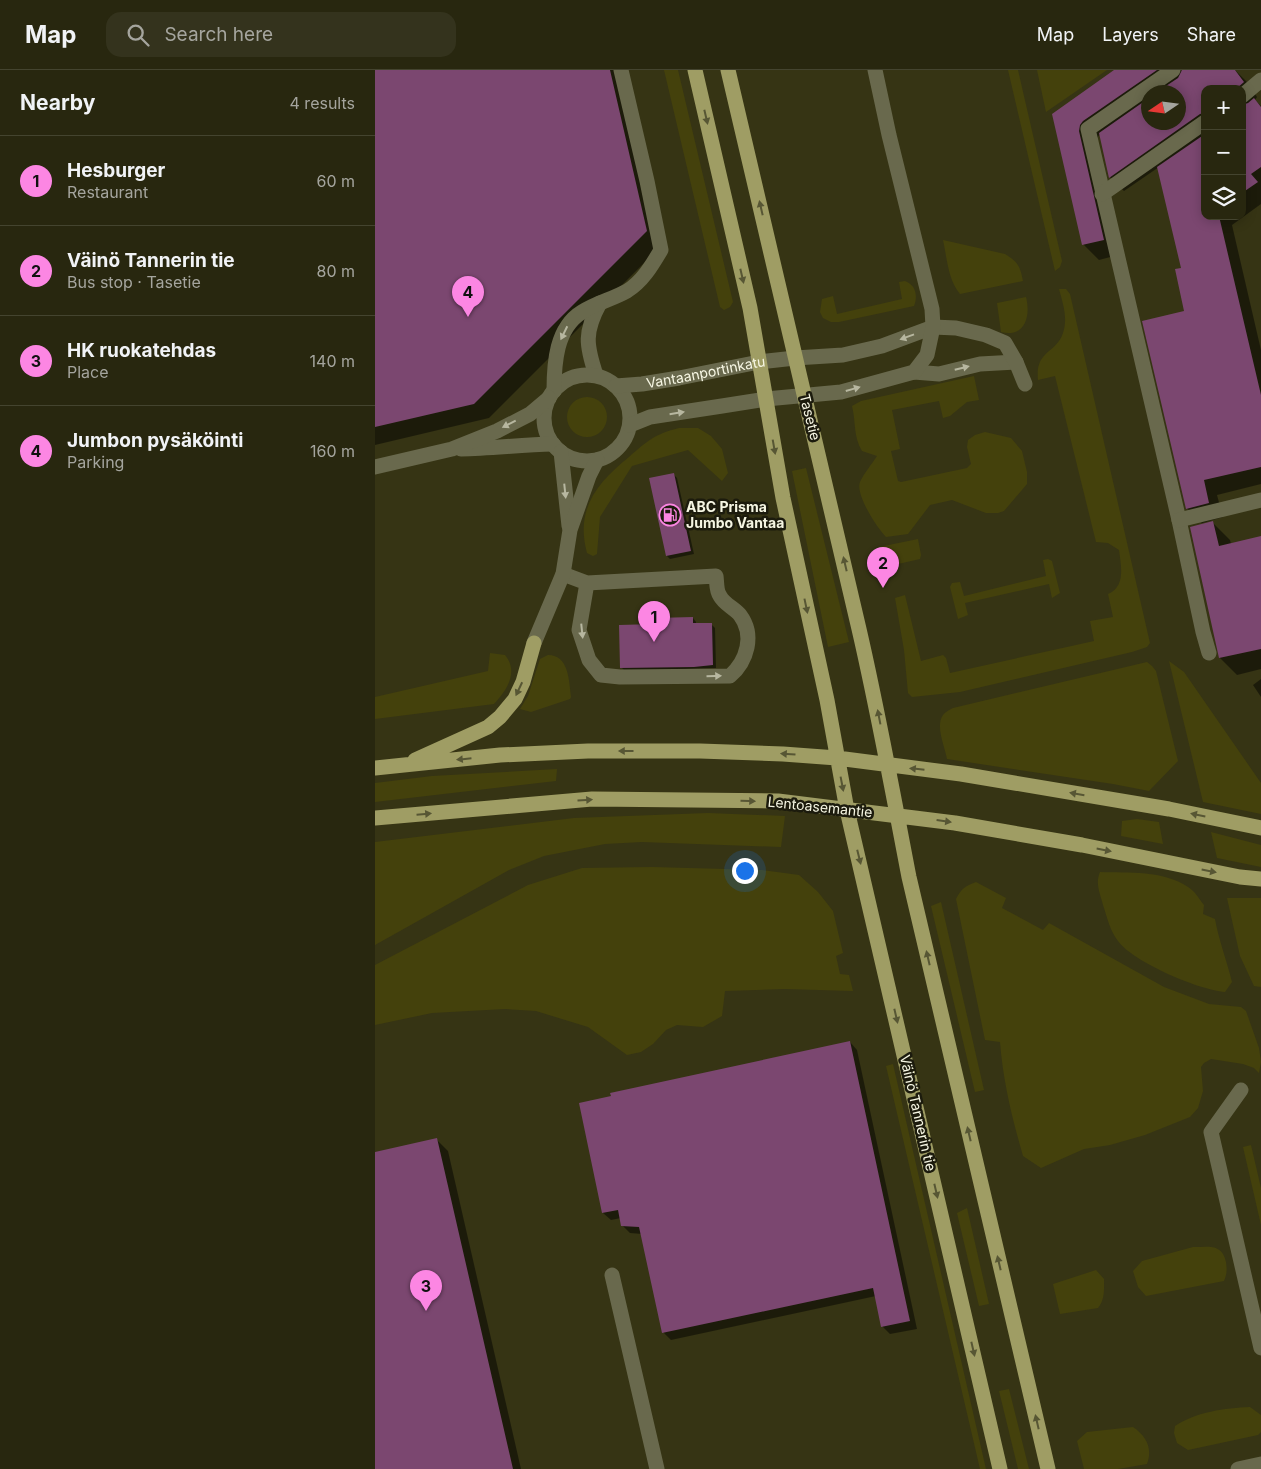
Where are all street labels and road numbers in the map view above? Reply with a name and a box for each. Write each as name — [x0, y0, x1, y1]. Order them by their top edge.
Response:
street label: Vantaanportinkatu — [645, 352, 766, 391]
street label: Tasetie — [796, 392, 824, 442]
street label: Lentoasemantie — [767, 793, 873, 820]
street label: Väinö Tannerin tie — [897, 1053, 940, 1173]

